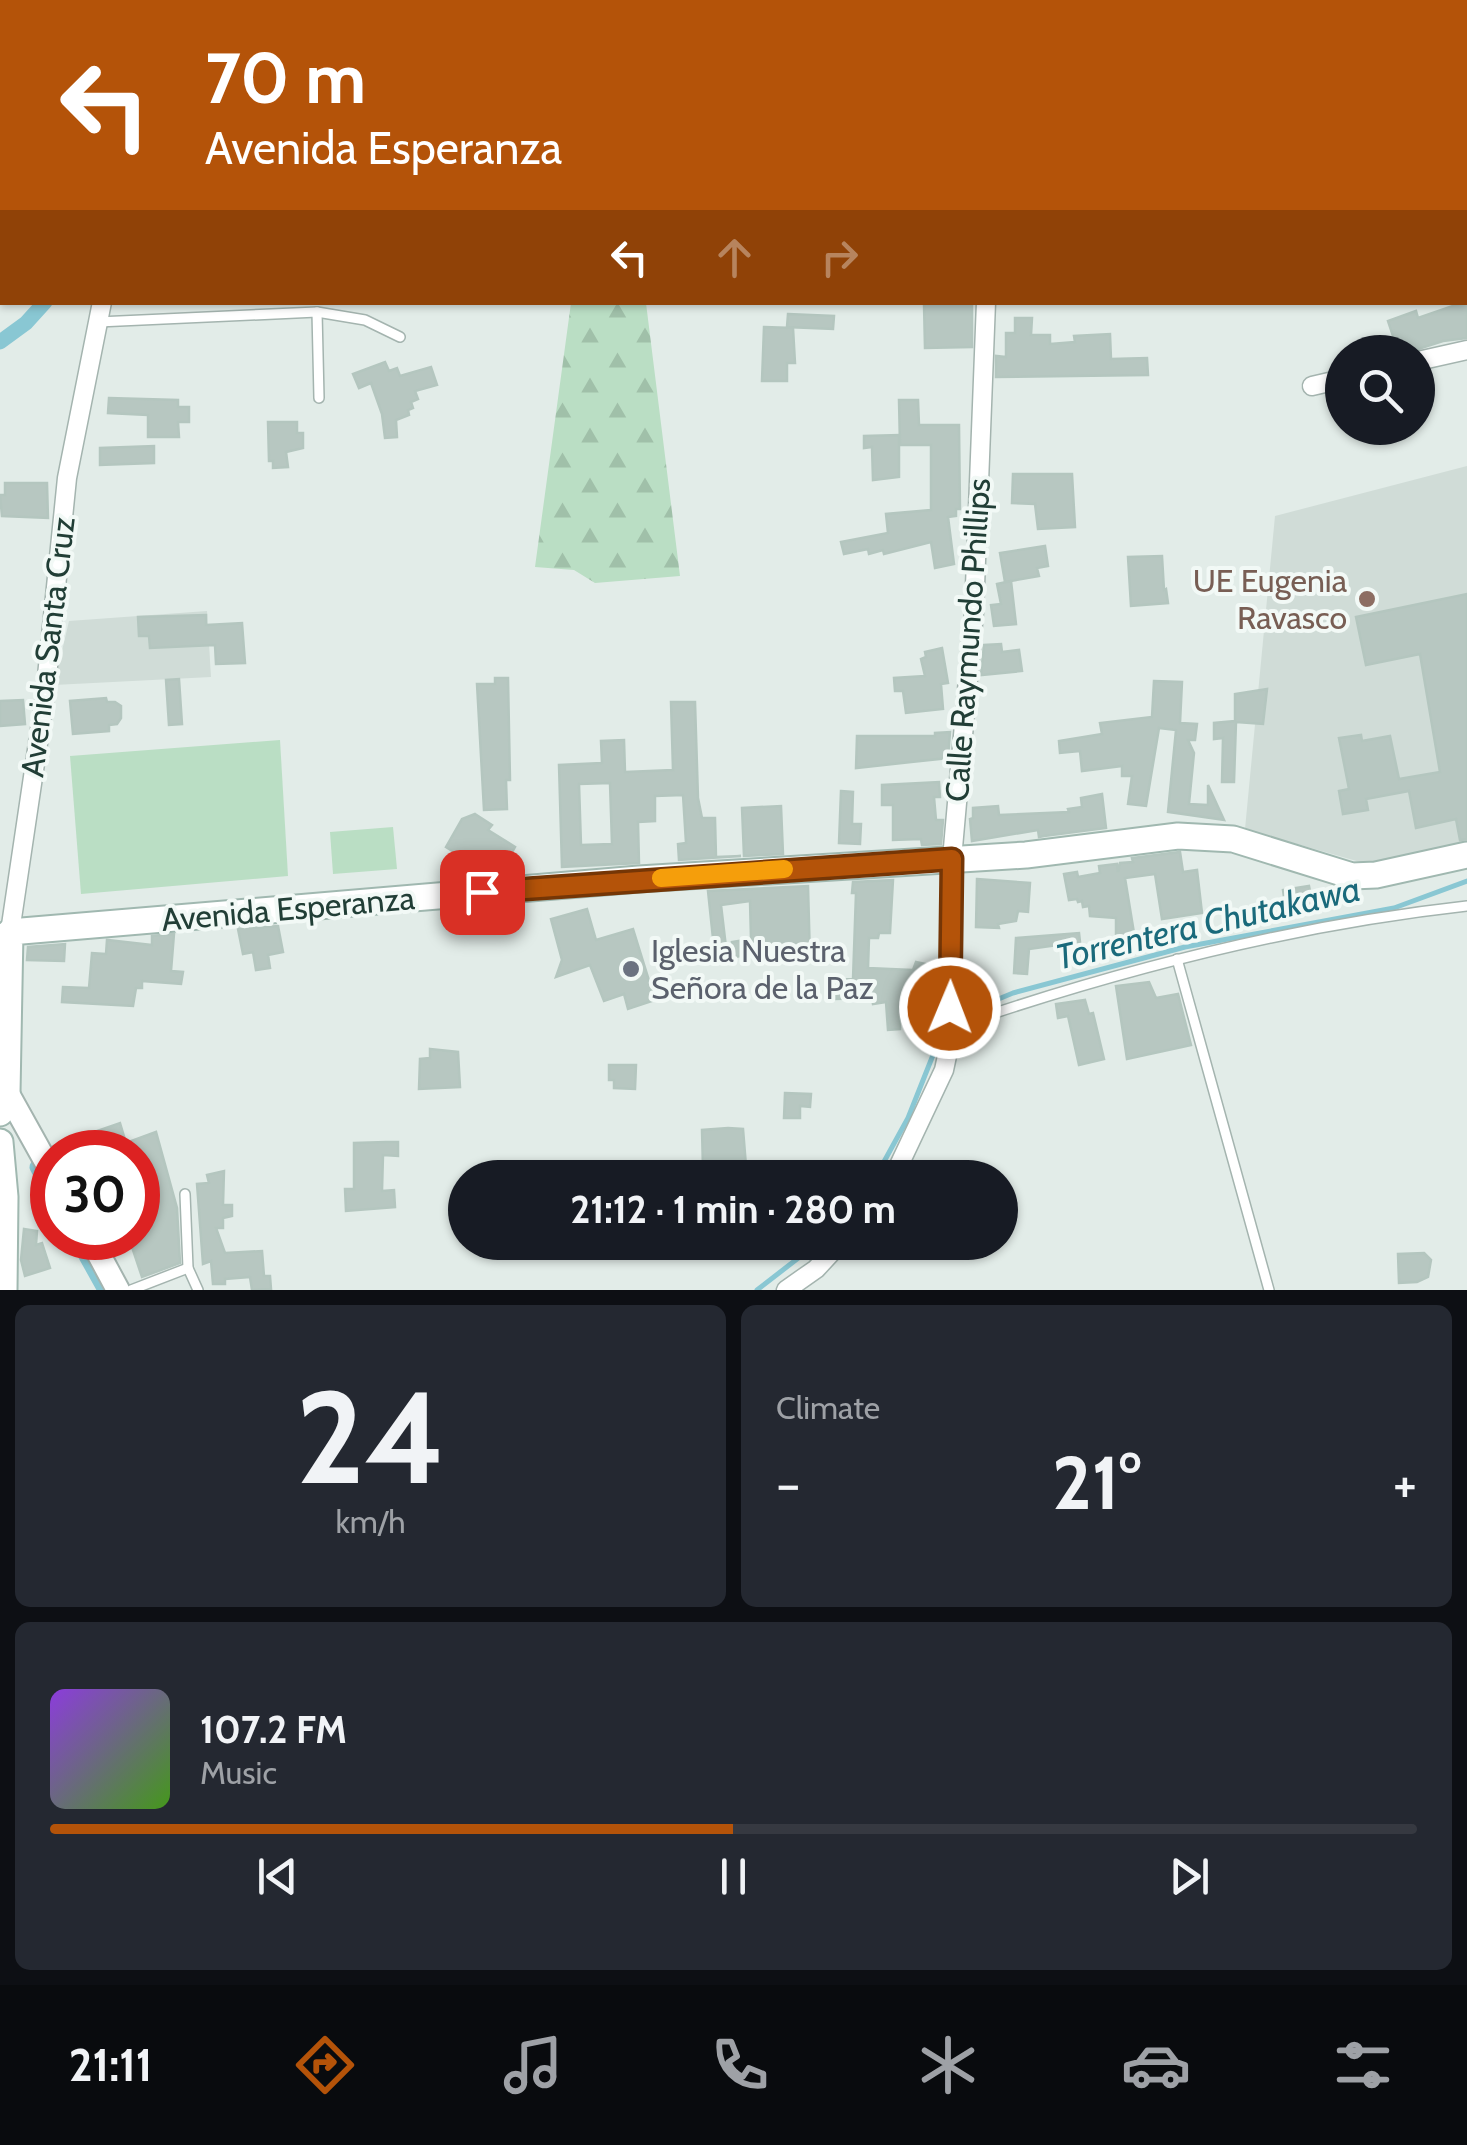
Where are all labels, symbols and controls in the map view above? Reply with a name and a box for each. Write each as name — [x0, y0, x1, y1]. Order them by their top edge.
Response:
text: 70 m — [205, 35, 366, 121]
icon: left — [40, 40, 170, 170]
text: Avenida Esperanza — [205, 121, 562, 175]
icon: left — [602, 230, 657, 285]
icon: ahead — [707, 230, 762, 285]
icon: right — [812, 230, 867, 285]
map controls — [1325, 335, 1435, 445]
button: search — [1325, 335, 1435, 445]
street label: Calle Raymundo Phillips — [937, 477, 998, 803]
street label: Avenida Santa Cruz — [12, 515, 83, 779]
place label: UE Eugenia Ravasco — [1193, 561, 1348, 637]
marker: UE Eugenia Ravasco — [1356, 588, 1378, 610]
pin — [440, 850, 525, 935]
icon: arrive — [455, 865, 510, 920]
water label: Torrentera Chutakawa — [1051, 867, 1365, 979]
street label: Avenida Esperanza — [160, 878, 417, 939]
place label: Iglesia Nuestra Señora de la Paz — [651, 931, 874, 1007]
position arrow — [898, 956, 1002, 1060]
marker: Iglesia Nuestra Señora de la Paz — [620, 958, 642, 980]
speed limit sign: 30 — [30, 1130, 160, 1260]
text: 21:12 · 1 min · 280 m — [570, 1186, 896, 1233]
text: 24 — [296, 1358, 445, 1516]
text: Climate — [776, 1388, 880, 1427]
text: 21° — [1052, 1437, 1141, 1528]
text: − — [776, 1450, 800, 1517]
text: + — [1393, 1450, 1417, 1517]
text: km/h — [335, 1502, 406, 1541]
text: 107.2 FM — [200, 1706, 347, 1753]
text: Music — [200, 1753, 277, 1792]
icon: previous — [250, 1849, 305, 1904]
icon: pause — [706, 1849, 761, 1904]
icon: next — [1162, 1849, 1217, 1904]
icon: directions — [290, 2030, 360, 2100]
icon: music — [498, 2030, 568, 2100]
icon: phone — [705, 2030, 775, 2100]
icon: climate — [913, 2030, 983, 2100]
icon: car — [1121, 2030, 1191, 2100]
icon: filters — [1328, 2030, 1398, 2100]
text: 21:11 — [69, 2038, 152, 2092]

